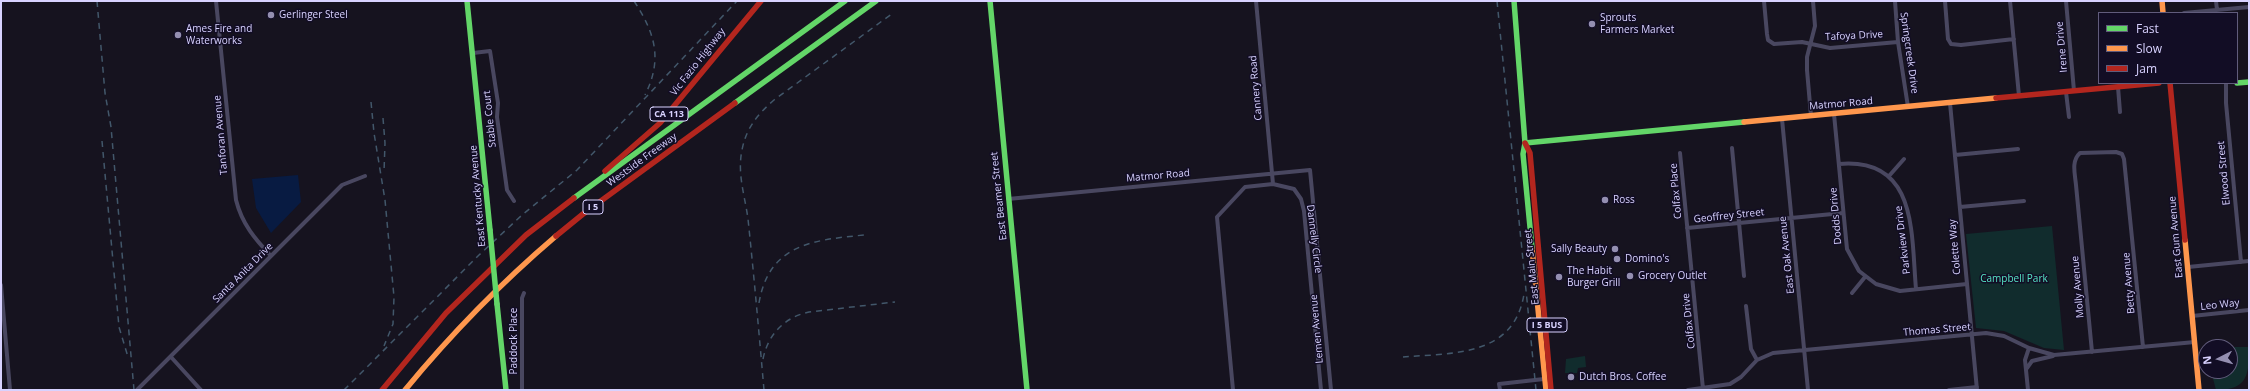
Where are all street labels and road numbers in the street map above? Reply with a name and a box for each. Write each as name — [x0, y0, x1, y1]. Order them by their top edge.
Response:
street label: Springcreek Drive — [1897, 11, 1921, 95]
street label: Irene Drive — [2054, 21, 2070, 73]
street label: Vic Fazio Highway — [668, 26, 728, 98]
street label: Tafoya Drive — [1825, 28, 1883, 44]
street label: Cannery Road — [1247, 55, 1265, 121]
street label: Stable Court — [481, 90, 499, 148]
street label: Tanforan Avenue — [212, 95, 230, 175]
street label: Matmor Road — [1809, 95, 1873, 113]
road number: CA 113 — [650, 107, 688, 121]
street label: Westside Freeway — [605, 131, 679, 189]
street label: Elwood Street — [2215, 140, 2233, 206]
street label: East Kentucky Avenue — [468, 145, 488, 247]
street label: East Beamer Street — [988, 151, 1010, 241]
street label: Colfax Place — [1668, 163, 1684, 219]
street label: Matmor Road — [1126, 167, 1190, 185]
street label: Dodds Drive — [1828, 187, 1844, 245]
street label: East Gum Avenue — [2166, 196, 2186, 278]
road number: I 5 — [583, 200, 603, 214]
street label: Dannelly Circle — [1304, 204, 1324, 274]
street label: Parkview Drive — [1893, 205, 1913, 275]
street label: Geoffrey Street — [1693, 206, 1765, 226]
street label: East Oak Avenue — [1777, 216, 1797, 294]
street label: Colette Way — [1947, 219, 1963, 275]
street label: East Main Street — [1522, 229, 1542, 305]
street label: Santa Anita Drive — [210, 240, 276, 306]
street label: Betty Avenue — [2120, 252, 2138, 314]
street label: Molly Avenue — [2069, 255, 2087, 319]
street label: Colfax Drive — [1680, 292, 1698, 350]
street label: Lemen Avenue — [1308, 294, 1326, 364]
street label: Leo Way — [2200, 297, 2240, 313]
street label: Paddock Place — [508, 308, 520, 374]
road number: I 5 BUS — [1527, 318, 1567, 332]
street label: Thomas Street — [1903, 321, 1971, 339]

